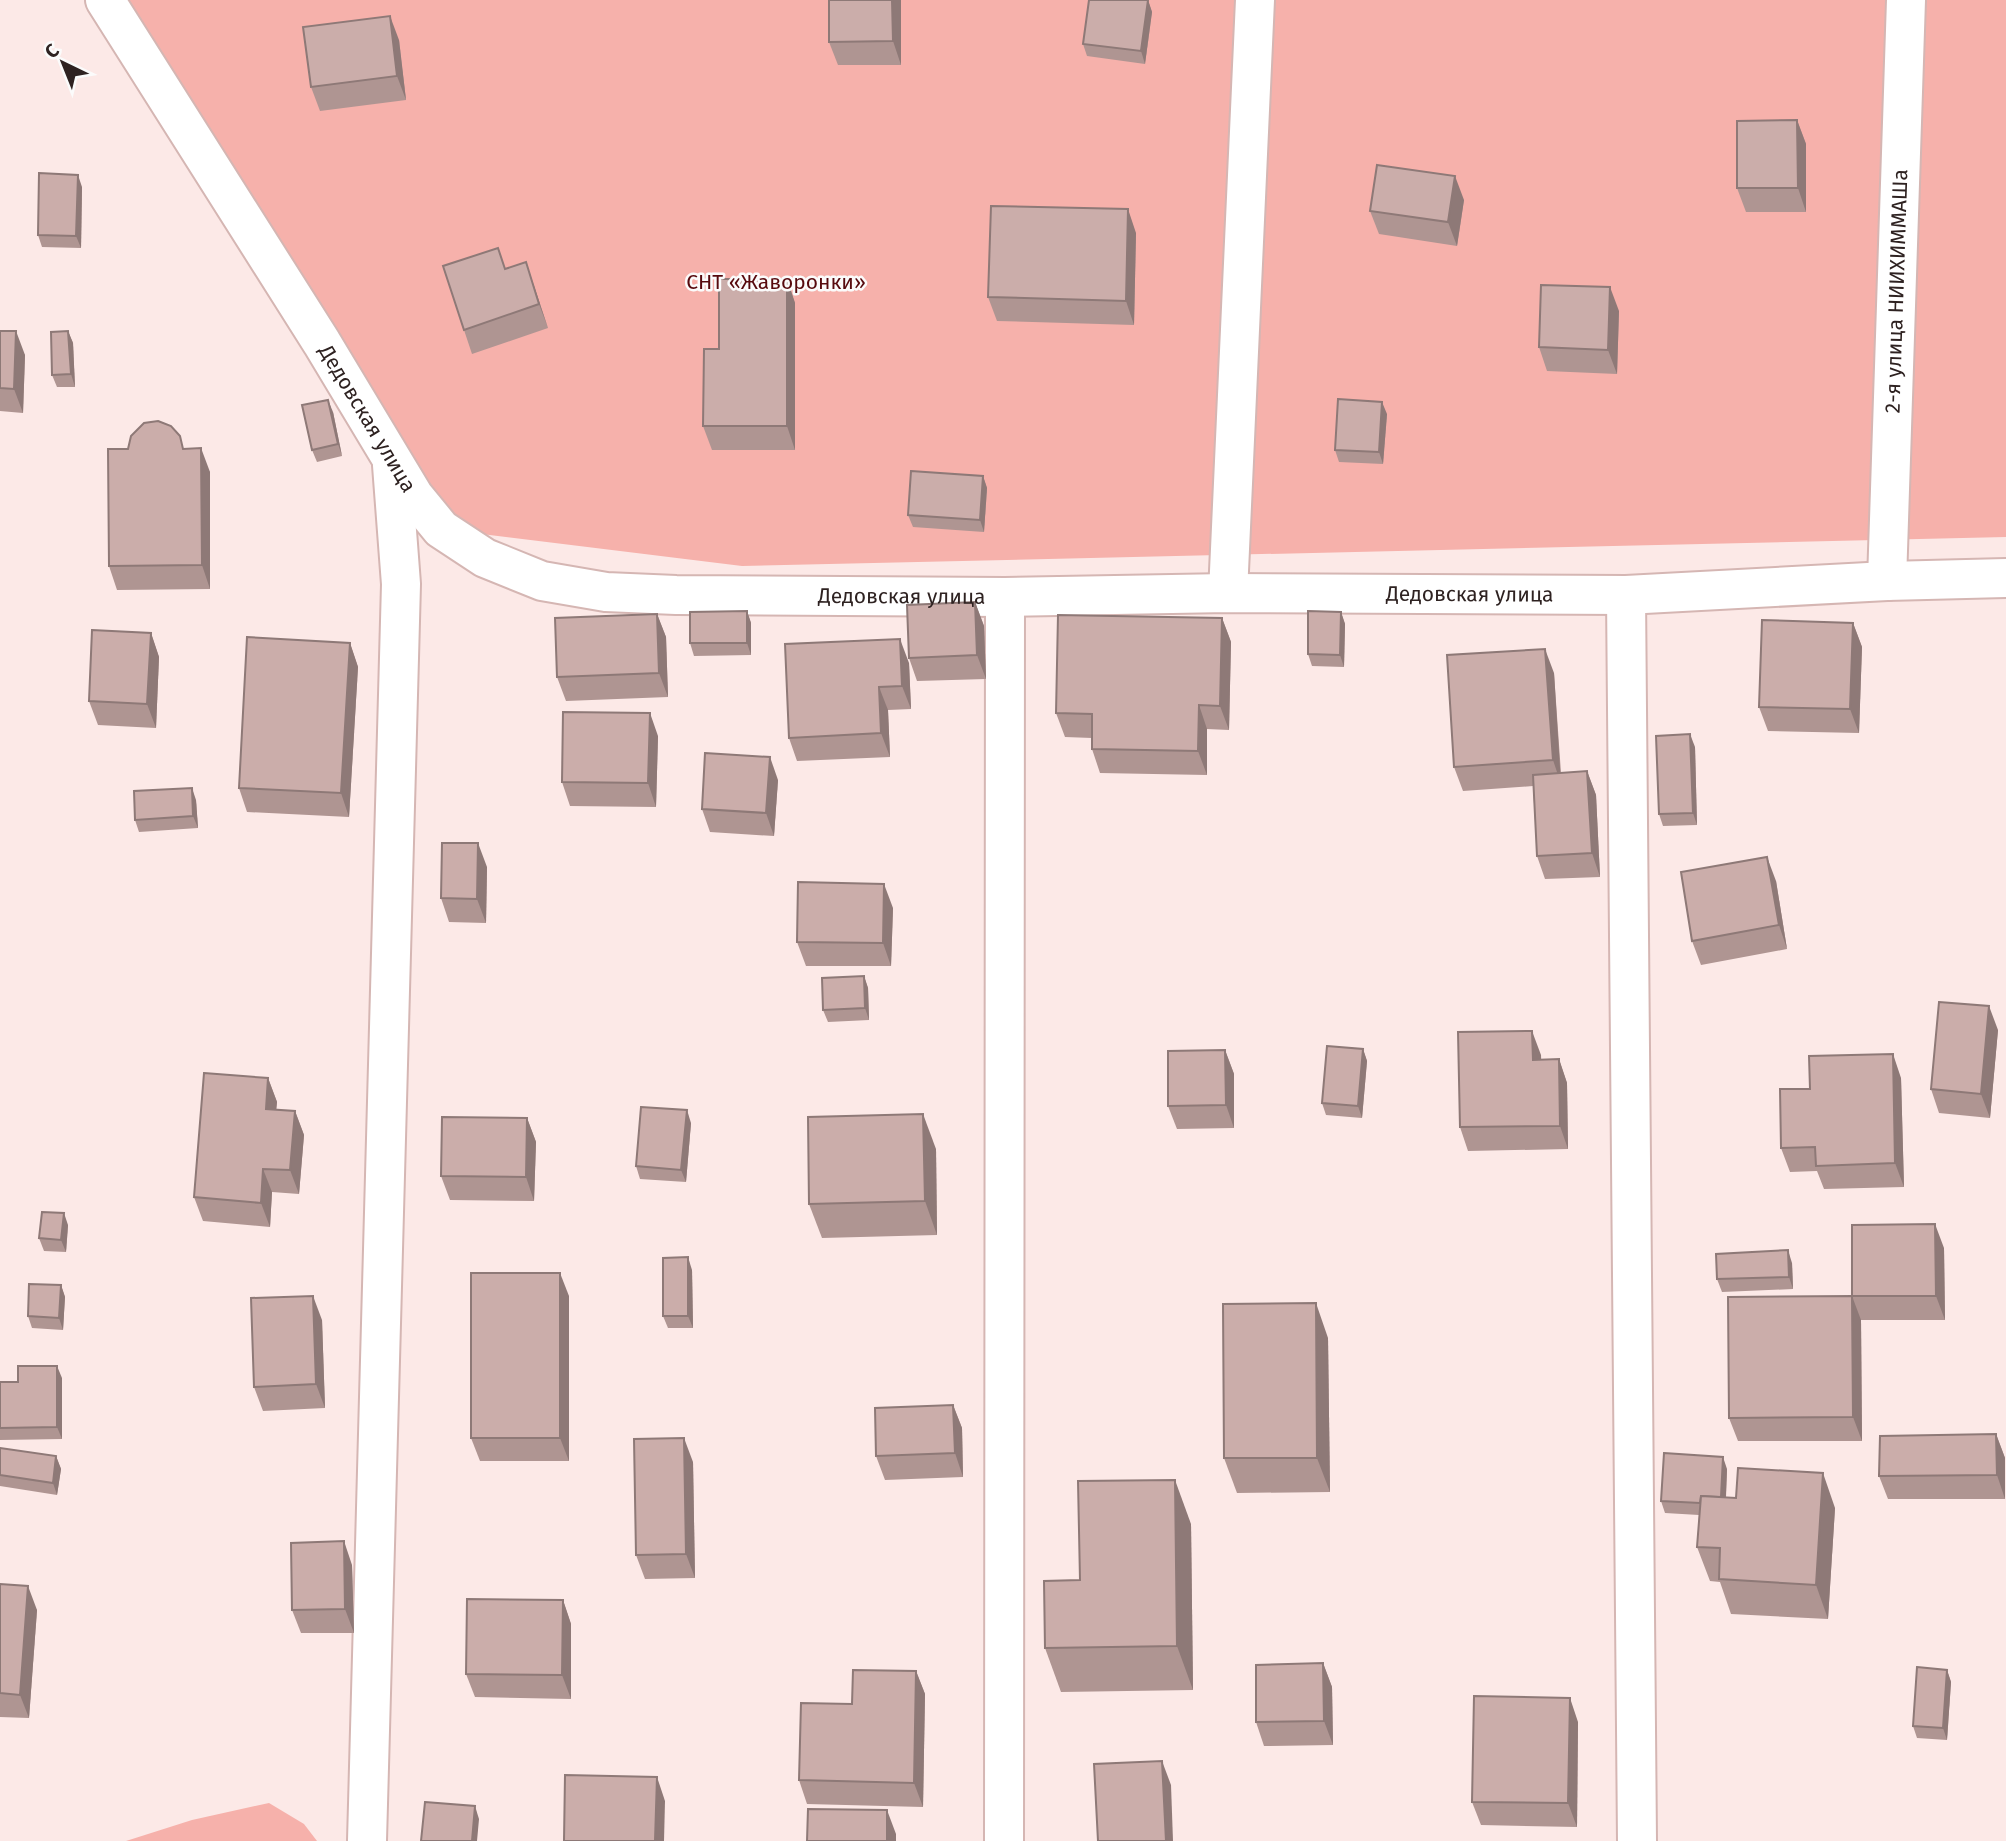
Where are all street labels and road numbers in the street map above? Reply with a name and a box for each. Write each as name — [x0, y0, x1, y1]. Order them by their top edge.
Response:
street label: 2-я улица НИИХИММАШа — [1879, 169, 1913, 414]
street label: Дедовская улица — [313, 339, 422, 497]
street label: Дедовская улица — [1385, 581, 1554, 608]
street label: Дедовская улица — [817, 583, 986, 610]

